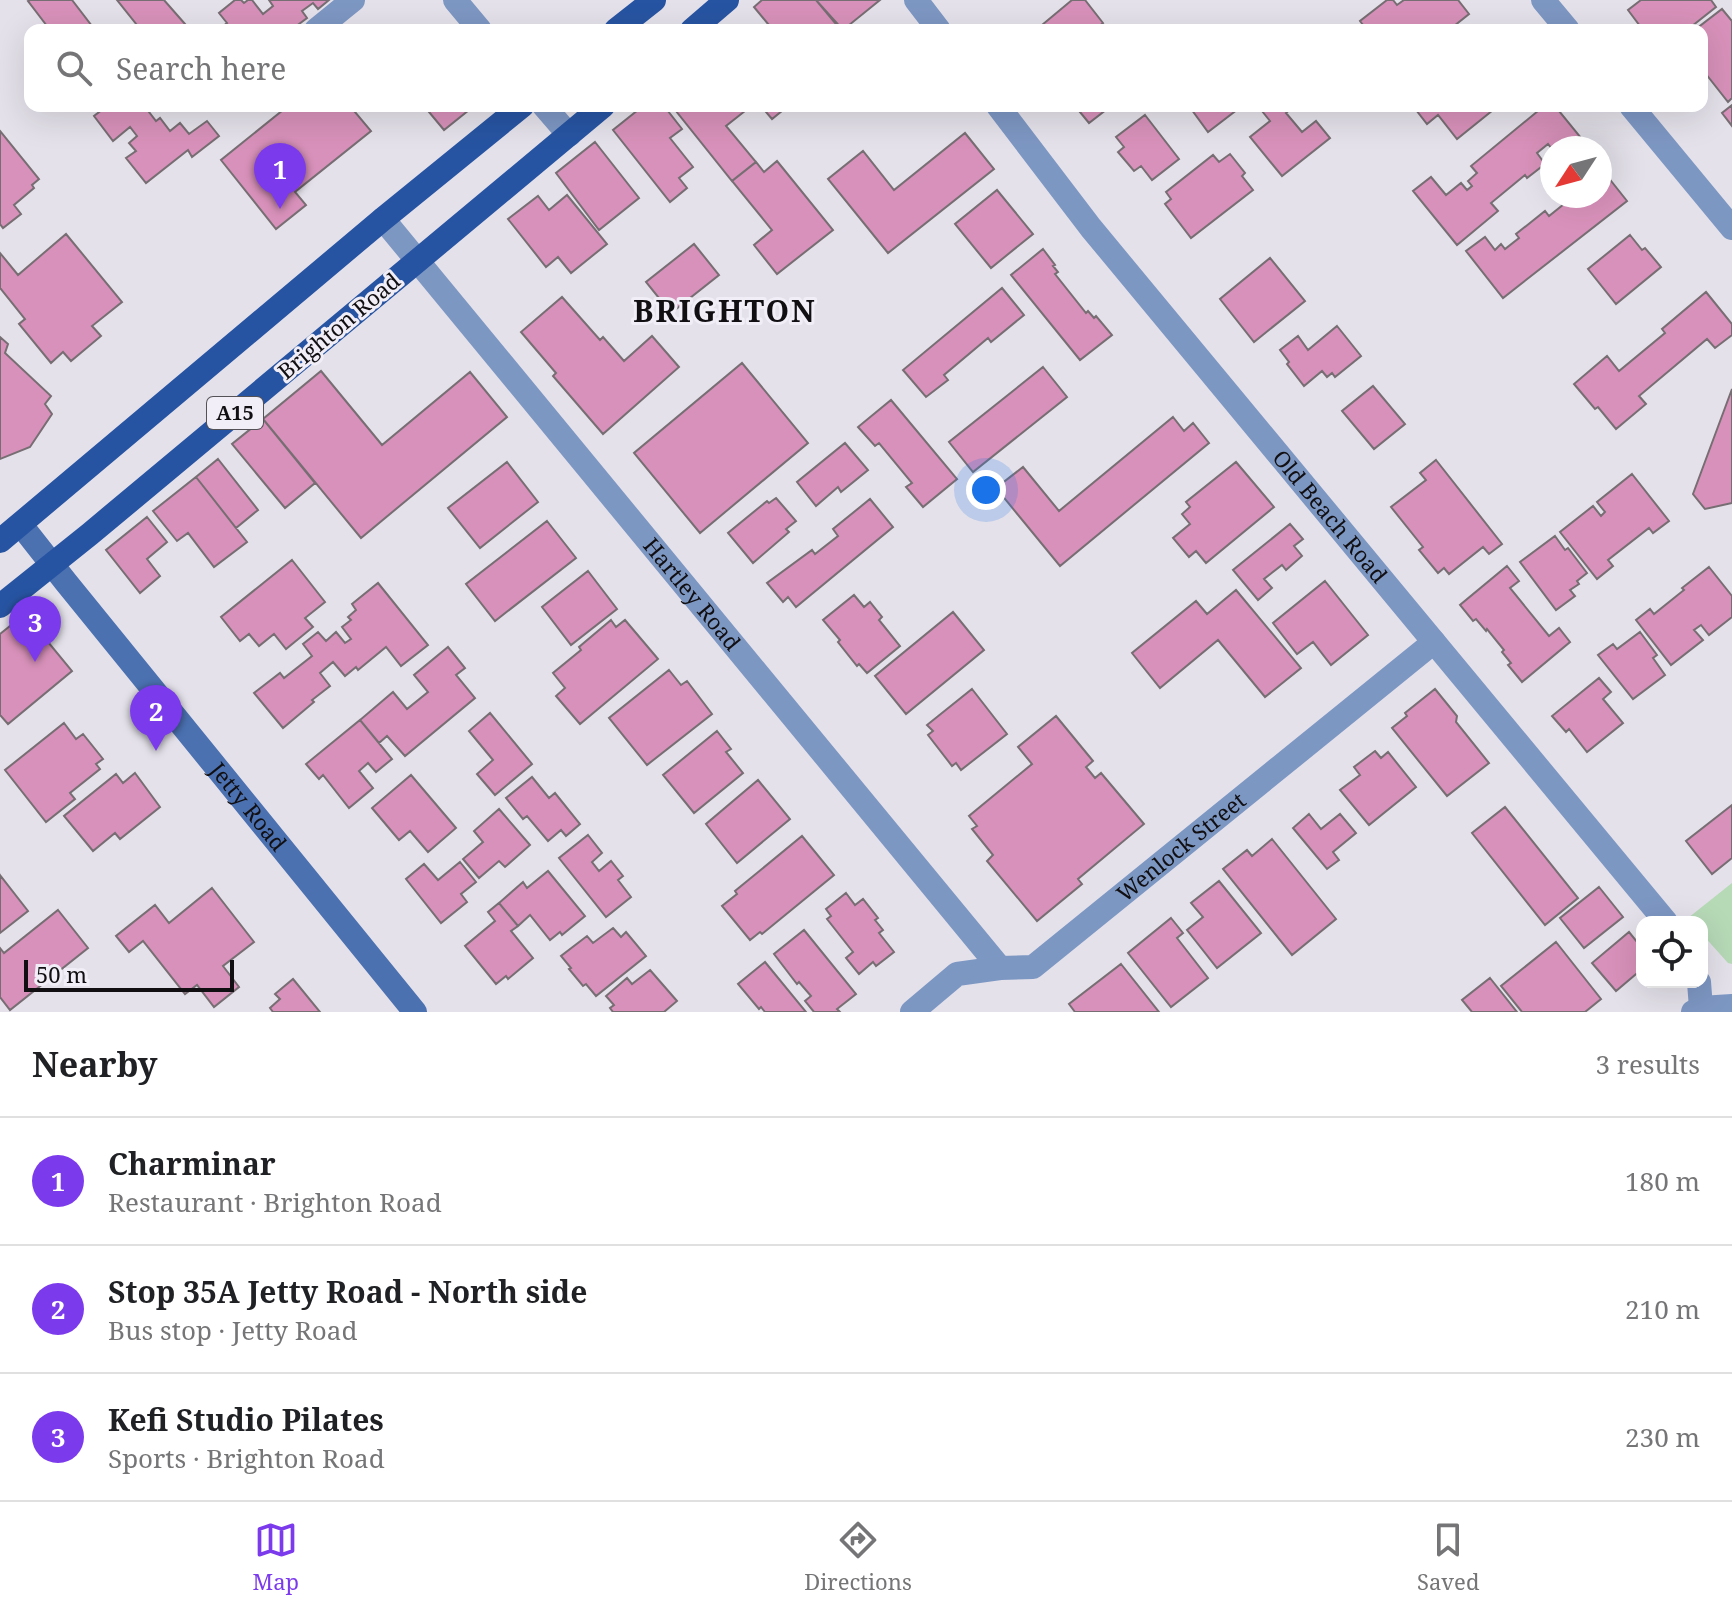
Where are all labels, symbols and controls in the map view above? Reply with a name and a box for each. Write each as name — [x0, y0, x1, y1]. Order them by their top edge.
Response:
search box — [24, 24, 1708, 112]
icon: search — [52, 46, 96, 90]
text: Search here — [116, 48, 286, 89]
north arrow — [1540, 136, 1612, 208]
pin: 1 — [254, 143, 306, 209]
street label: Brighton Road — [271, 265, 406, 385]
district label: BRIGHTON — [633, 290, 817, 331]
road number: A15 — [207, 397, 263, 429]
street label: Old Beach Road — [1267, 443, 1395, 589]
your location — [966, 470, 1006, 510]
street label: Hartley Road — [637, 531, 748, 657]
pin: 3 — [9, 596, 61, 662]
pin: 2 — [130, 685, 182, 751]
street label: Jetty Road — [203, 755, 295, 857]
street label: Wenlock Street — [1110, 785, 1252, 908]
map controls — [1636, 916, 1708, 988]
button: locate — [1636, 916, 1708, 988]
scale bar — [24, 956, 234, 992]
text: 50 m — [36, 959, 87, 989]
text: Nearby — [32, 1041, 158, 1087]
text: 3 results — [1595, 1046, 1700, 1082]
text: Charminar — [108, 1143, 276, 1184]
text: 1 — [51, 1163, 65, 1199]
text: 180 m — [1625, 1163, 1700, 1199]
text: Restaurant · Brighton Road — [108, 1184, 442, 1220]
text: Stop 35A Jetty Road - North side — [108, 1271, 587, 1312]
text: 2 — [51, 1291, 65, 1327]
text: 210 m — [1625, 1291, 1700, 1327]
text: Bus stop · Jetty Road — [108, 1312, 357, 1348]
text: Kefi Studio Pilates — [108, 1399, 384, 1440]
text: 3 — [51, 1419, 65, 1455]
text: 230 m — [1625, 1419, 1700, 1455]
text: Sports · Brighton Road — [108, 1440, 385, 1476]
tab: Map — [253, 1518, 299, 1596]
tab: Directions — [804, 1518, 912, 1596]
tab: Saved — [1417, 1518, 1479, 1596]

